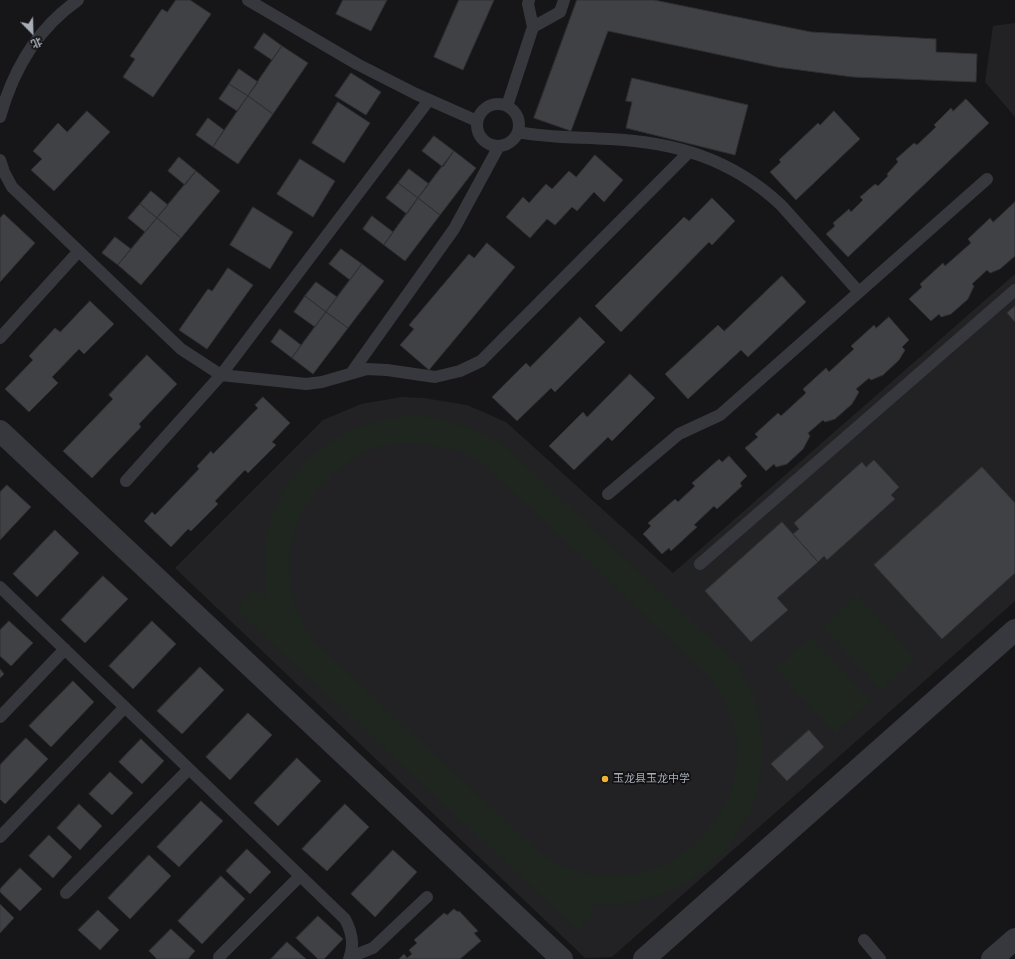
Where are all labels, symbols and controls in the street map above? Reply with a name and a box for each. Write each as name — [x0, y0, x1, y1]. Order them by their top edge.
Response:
north arrow — [12, 12, 52, 52]
text: 北 — [29, 35, 44, 51]
place label: 玉龙县玉龙中学 — [613, 772, 690, 786]
marker: 玉龙县玉龙中学 — [600, 774, 610, 784]

